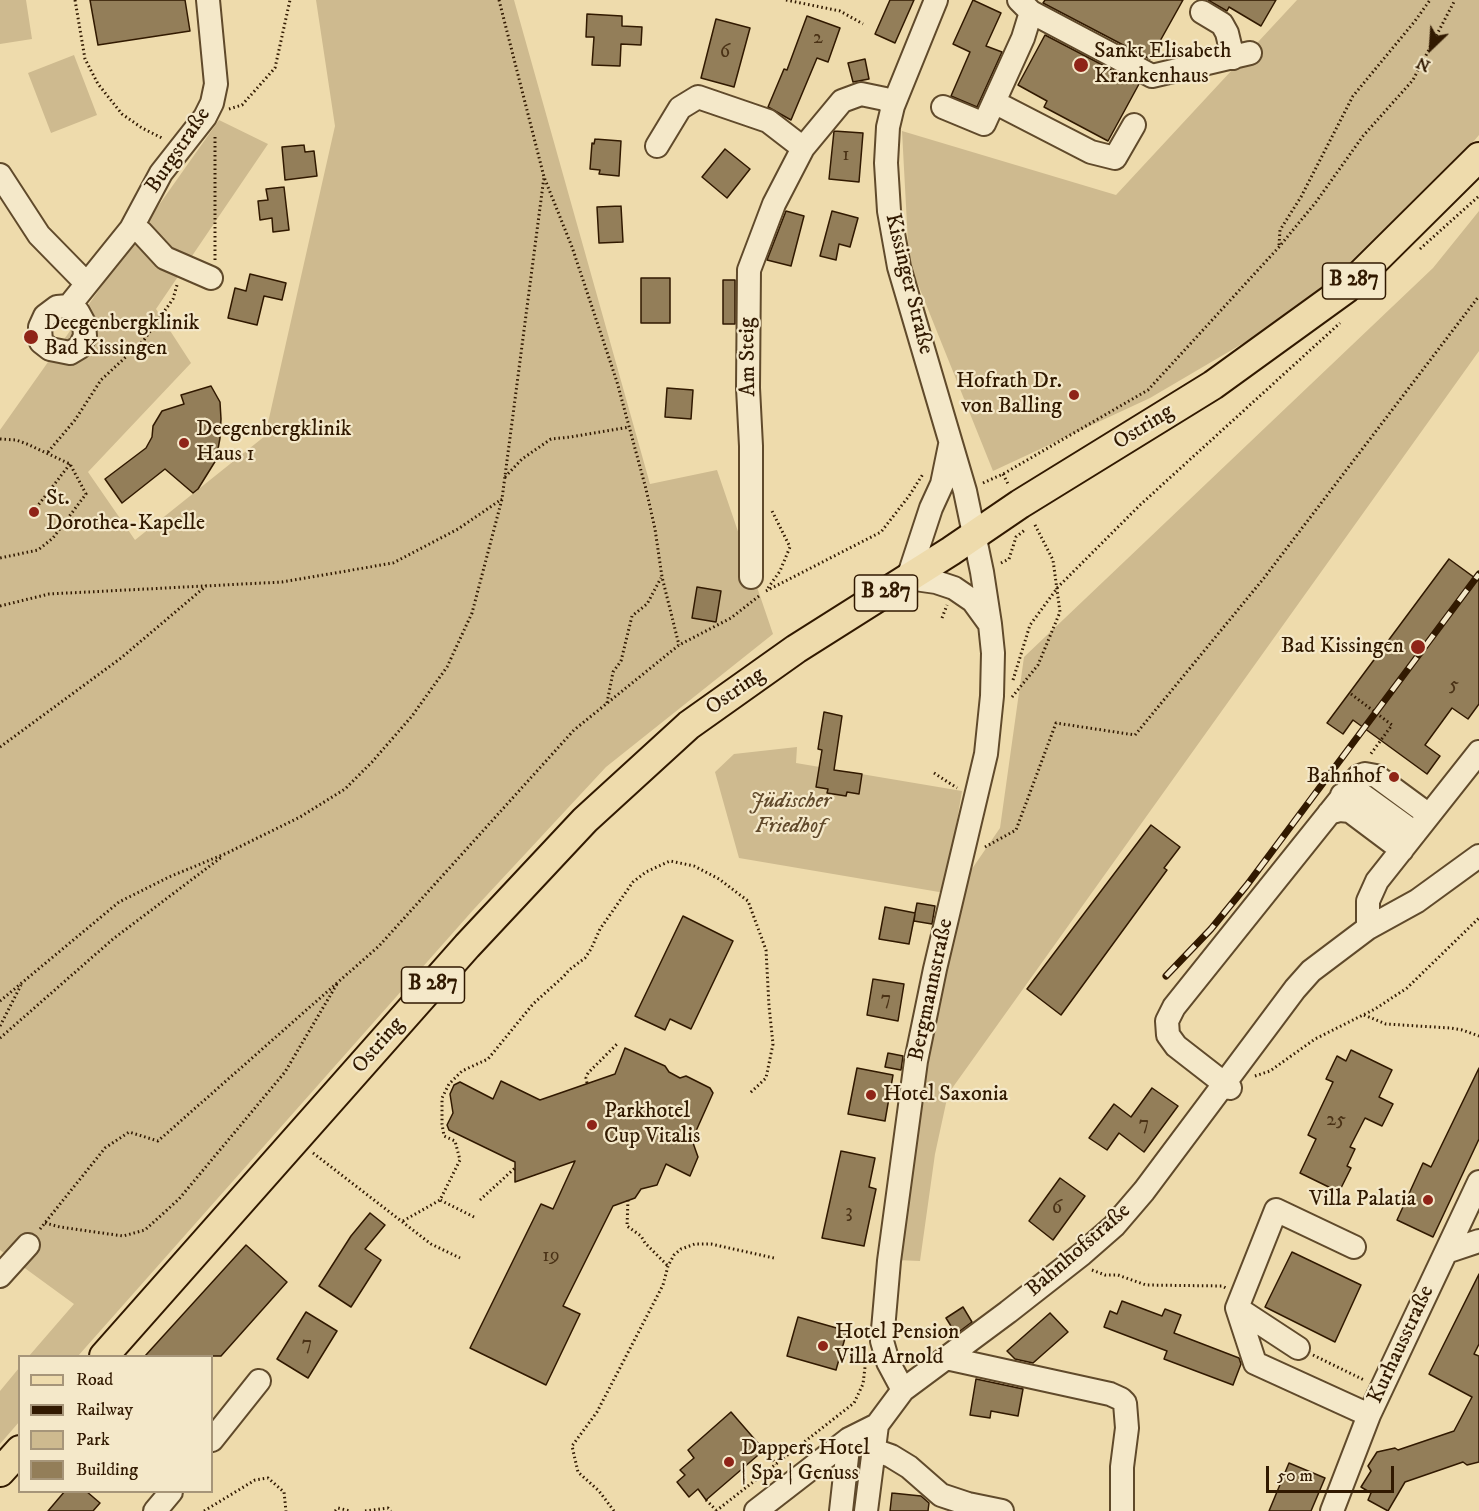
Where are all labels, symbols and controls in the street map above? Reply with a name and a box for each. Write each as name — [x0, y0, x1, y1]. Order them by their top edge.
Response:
north arrow — [1401, 18, 1461, 78]
house number: 2 — [813, 27, 823, 51]
place label: Sankt Elisabeth Krankenhaus — [1094, 39, 1231, 90]
house number: 6 — [720, 41, 730, 65]
text: N — [1413, 52, 1434, 76]
marker: Sankt Elisabeth Krankenhaus — [1072, 56, 1090, 74]
street label: Burgstraße — [141, 103, 217, 199]
house number: 1 — [842, 144, 850, 168]
street label: Kissinger Straße — [878, 211, 938, 357]
road number: B 287 — [1322, 263, 1386, 299]
place label: Deegenbergklinik Bad Kissingen — [44, 311, 199, 362]
street label: Am Steig — [735, 317, 763, 397]
marker: Deegenbergklinik Bad Kissingen — [22, 328, 40, 346]
place label: Hofrath Dr. von Balling — [956, 369, 1062, 420]
marker: Hofrath Dr. von Balling — [1067, 388, 1081, 402]
street label: Ostring — [1109, 399, 1179, 457]
place label: Deegenbergklinik Haus 1 — [196, 417, 351, 469]
marker: Deegenbergklinik Haus 1 — [177, 436, 191, 450]
place label: St. Dorothea-Kapelle — [46, 486, 205, 538]
marker: St. Dorothea-Kapelle — [27, 505, 41, 519]
road number: B 287 — [854, 575, 918, 611]
place label: Bad Kissingen — [1281, 634, 1404, 660]
marker: Bad Kissingen — [1409, 638, 1427, 656]
street label: Ostring — [701, 662, 771, 722]
house number: 5 — [1449, 674, 1459, 698]
place label: Bahnhof — [1307, 764, 1382, 790]
marker: Bahnhof — [1387, 770, 1401, 784]
park label: Jüdischer Friedhof — [749, 789, 831, 840]
street label: Bergmannstraße — [904, 916, 960, 1064]
road number: B 287 — [402, 967, 464, 1003]
house number: 7 — [881, 988, 891, 1012]
street label: Ostring — [347, 1012, 411, 1080]
place label: Hotel Saxonia — [883, 1082, 1008, 1108]
marker: Hotel Saxonia — [864, 1088, 878, 1102]
place label: Parkhotel Cup Vitalis — [604, 1099, 700, 1150]
house number: 25 — [1326, 1109, 1346, 1133]
house number: 7 — [1139, 1113, 1149, 1137]
marker: Parkhotel Cup Vitalis — [585, 1118, 599, 1132]
place label: Villa Palatia — [1309, 1187, 1416, 1213]
marker: Villa Palatia — [1421, 1193, 1435, 1207]
house number: 6 — [1052, 1197, 1062, 1221]
street label: Bahnhofstraße — [1021, 1198, 1137, 1304]
house number: 3 — [845, 1201, 853, 1225]
house number: 19 — [542, 1245, 560, 1269]
street label: Kurhausstraße — [1363, 1282, 1441, 1408]
place label: Hotel Pension Villa Arnold — [835, 1320, 960, 1372]
house number: 7 — [302, 1333, 312, 1357]
marker: Hotel Pension Villa Arnold — [816, 1339, 830, 1353]
legend — [18, 1355, 213, 1493]
text: Road — [76, 1369, 113, 1391]
text: Railway — [76, 1399, 133, 1421]
text: Park — [76, 1429, 110, 1451]
place label: Dappers Hotel | Spa | Genuss — [741, 1436, 870, 1488]
scale bar — [1269, 1454, 1396, 1492]
marker: Dappers Hotel | Spa | Genuss — [722, 1455, 736, 1469]
text: Building — [76, 1459, 138, 1481]
text: 50 m — [1277, 1465, 1313, 1487]

